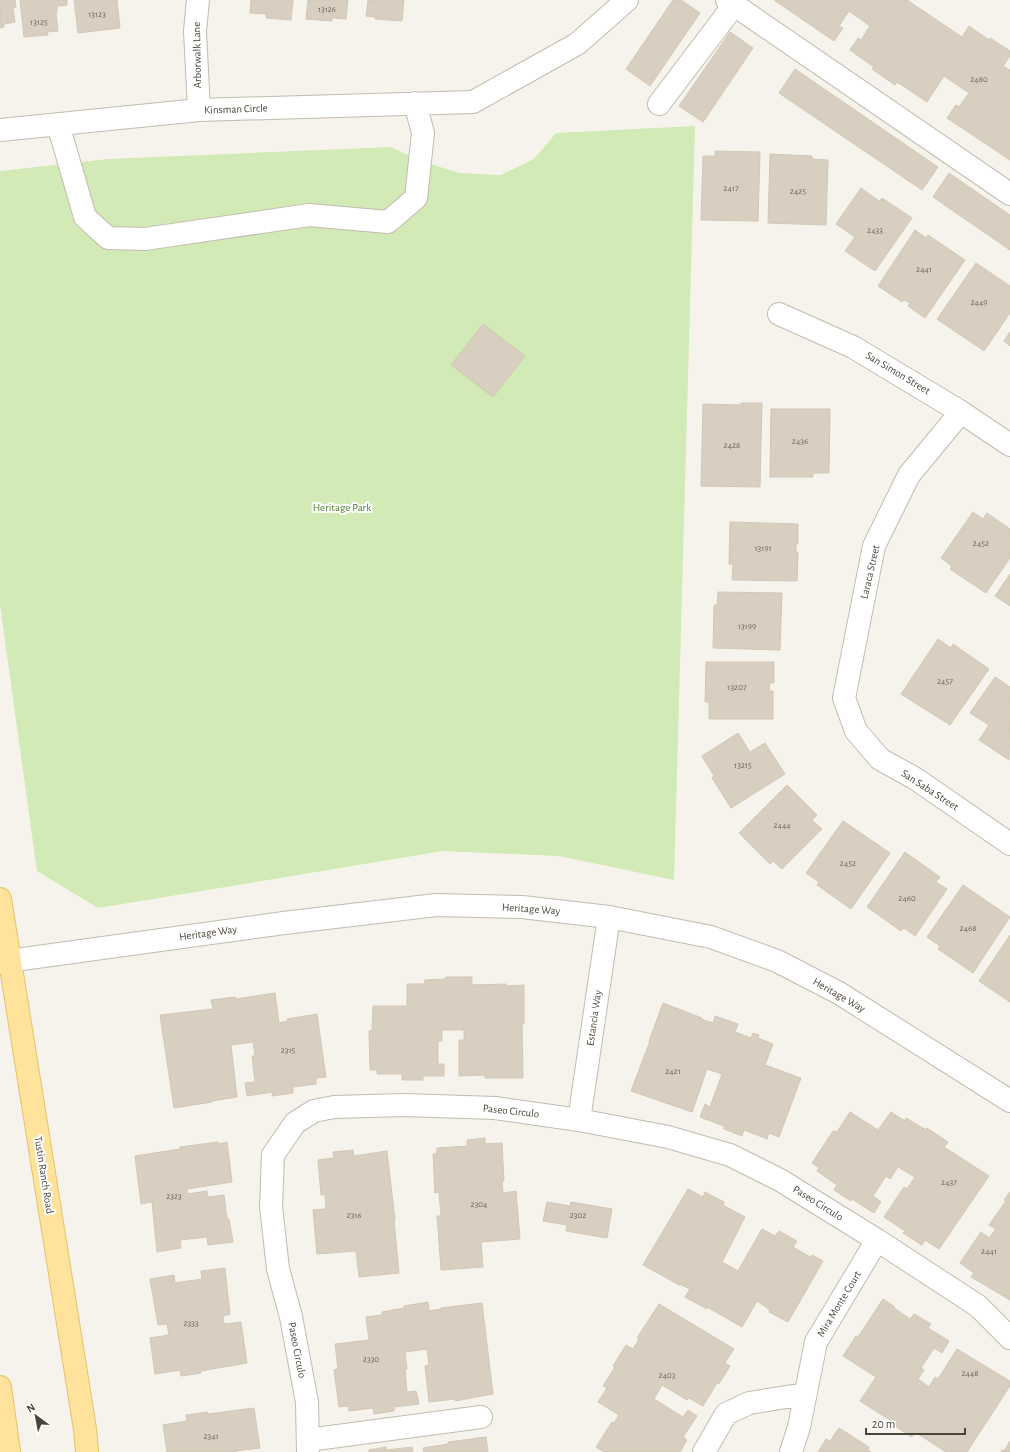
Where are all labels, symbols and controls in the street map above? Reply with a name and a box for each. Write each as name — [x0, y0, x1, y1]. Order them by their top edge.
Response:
house number: 13126 — [318, 5, 336, 14]
house number: 13123 — [88, 10, 106, 19]
house number: 13125 — [30, 18, 48, 27]
street label: Arborwalk Lane — [191, 22, 203, 88]
house number: 2480 — [970, 75, 988, 84]
street label: Kinsman Circle — [204, 102, 268, 116]
house number: 2417 — [723, 184, 739, 193]
house number: 2425 — [790, 187, 806, 196]
house number: 2433 — [867, 226, 883, 235]
house number: 2441 — [916, 265, 932, 274]
house number: 2449 — [971, 298, 987, 307]
street label: San Simon Street — [864, 350, 932, 397]
house number: 2436 — [792, 437, 808, 446]
house number: 2428 — [724, 441, 740, 450]
park label: Heritage Park — [313, 502, 371, 513]
house number: 2452 — [973, 539, 989, 548]
house number: 13191 — [754, 544, 772, 553]
street label: Laraca Street — [858, 544, 882, 600]
house number: 13199 — [738, 622, 756, 631]
house number: 2457 — [937, 677, 953, 686]
house number: 13207 — [727, 683, 747, 692]
house number: 13215 — [734, 761, 752, 770]
street label: San Saba Street — [899, 767, 961, 813]
house number: 2444 — [773, 821, 791, 830]
house number: 2452 — [840, 859, 856, 868]
house number: 2460 — [898, 894, 916, 903]
street label: Heritage Way — [502, 901, 561, 917]
street label: Heritage Way — [178, 923, 238, 943]
house number: 2468 — [960, 924, 976, 933]
street label: Heritage Way — [811, 976, 867, 1014]
street label: Estancia Way — [585, 989, 603, 1047]
house number: 2315 — [281, 1046, 296, 1055]
house number: 2421 — [665, 1067, 681, 1076]
street label: Paseo Circulo — [482, 1103, 540, 1119]
street label: Tustin Ranch Road — [32, 1136, 56, 1215]
house number: 2437 — [941, 1178, 957, 1187]
street label: Paseo Circulo — [791, 1183, 845, 1223]
house number: 2323 — [166, 1192, 182, 1201]
house number: 2304 — [471, 1200, 488, 1209]
house number: 2316 — [346, 1211, 362, 1220]
house number: 2302 — [570, 1211, 586, 1220]
house number: 2441 — [981, 1247, 997, 1256]
street label: Mira Monte Court — [815, 1269, 863, 1339]
house number: 2333 — [183, 1319, 199, 1328]
street label: Paseo Circulo — [286, 1321, 308, 1379]
house number: 2330 — [363, 1355, 379, 1364]
house number: 2448 — [961, 1369, 979, 1378]
house number: 2403 — [659, 1371, 676, 1380]
north arrow — [16, 1396, 56, 1436]
text: N — [25, 1401, 37, 1415]
scale bar — [866, 1410, 965, 1436]
text: 20 m — [872, 1418, 895, 1430]
house number: 2341 — [203, 1432, 219, 1441]

